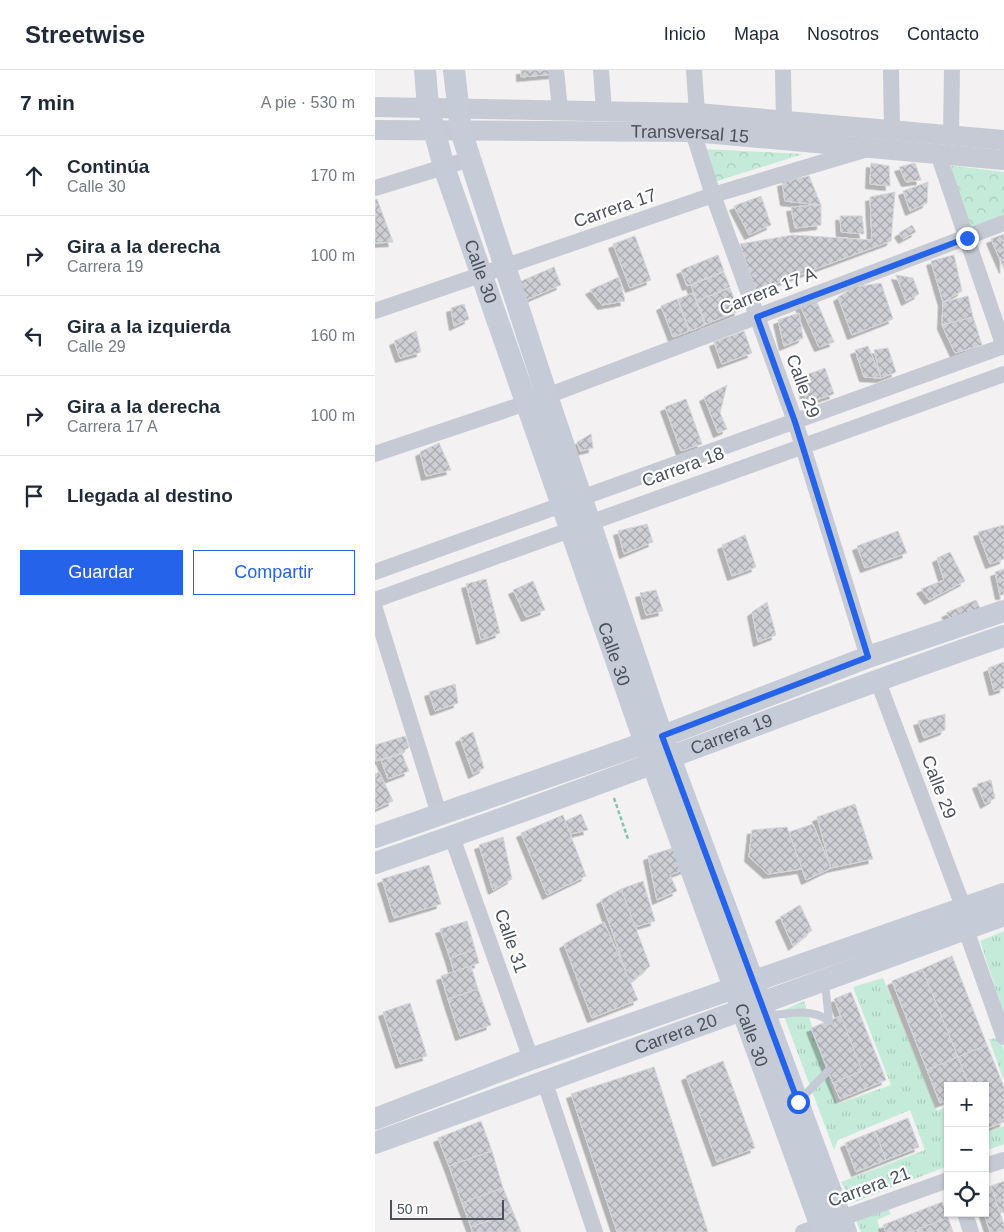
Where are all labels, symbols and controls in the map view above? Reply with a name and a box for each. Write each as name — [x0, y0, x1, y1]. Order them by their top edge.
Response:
text: Streetwise — [25, 21, 145, 48]
text: Inicio — [664, 24, 706, 44]
text: Mapa — [734, 24, 779, 44]
text: Nosotros — [807, 24, 879, 44]
text: Contacto — [907, 24, 979, 44]
text: 7 min — [20, 91, 75, 114]
text: A pie · 530 m — [261, 94, 355, 111]
street label: Transversal 15 — [631, 122, 750, 147]
text: Continúa — [67, 156, 149, 177]
icon: ahead — [20, 162, 48, 190]
text: 170 m — [311, 167, 355, 184]
text: Calle 30 — [67, 178, 126, 195]
street label: Carrera 17 — [571, 185, 659, 231]
route end — [956, 227, 979, 250]
text: Gira a la derecha — [67, 236, 220, 257]
street label: Calle 30 — [460, 237, 501, 306]
icon: right — [20, 242, 48, 270]
text: 100 m — [311, 247, 355, 264]
text: Carrera 19 — [67, 258, 143, 275]
street label: Carrera 17 A — [717, 263, 819, 319]
text: Gira a la izquierda — [67, 316, 231, 337]
icon: left — [20, 322, 48, 350]
text: 160 m — [311, 327, 355, 344]
text: Calle 29 — [67, 338, 126, 355]
street label: Calle 29 — [782, 352, 824, 420]
text: Gira a la derecha — [67, 396, 220, 417]
icon: right — [20, 402, 48, 430]
text: 100 m — [311, 407, 355, 424]
text: Carrera 17 A — [67, 418, 158, 435]
street label: Carrera 18 — [639, 443, 727, 491]
icon: arrive — [20, 482, 48, 510]
text: Llegada al destino — [67, 485, 233, 506]
button: Guardar — [20, 550, 183, 595]
button: Compartir — [193, 550, 355, 595]
street label: Calle 30 — [594, 619, 634, 688]
street label: Carrera 19 — [688, 710, 775, 759]
street label: Calle 29 — [918, 753, 960, 821]
street label: Calle 31 — [491, 907, 531, 975]
street label: Calle 30 — [731, 1001, 772, 1069]
street label: Carrera 20 — [632, 1010, 720, 1058]
map controls — [944, 1082, 989, 1217]
button: + — [944, 1082, 989, 1127]
route start — [787, 1091, 810, 1114]
button: − — [944, 1127, 989, 1172]
street label: Carrera 21 — [825, 1163, 913, 1211]
button: locate — [944, 1172, 989, 1217]
scale bar — [390, 1197, 504, 1220]
text: 50 m — [397, 1201, 428, 1217]

